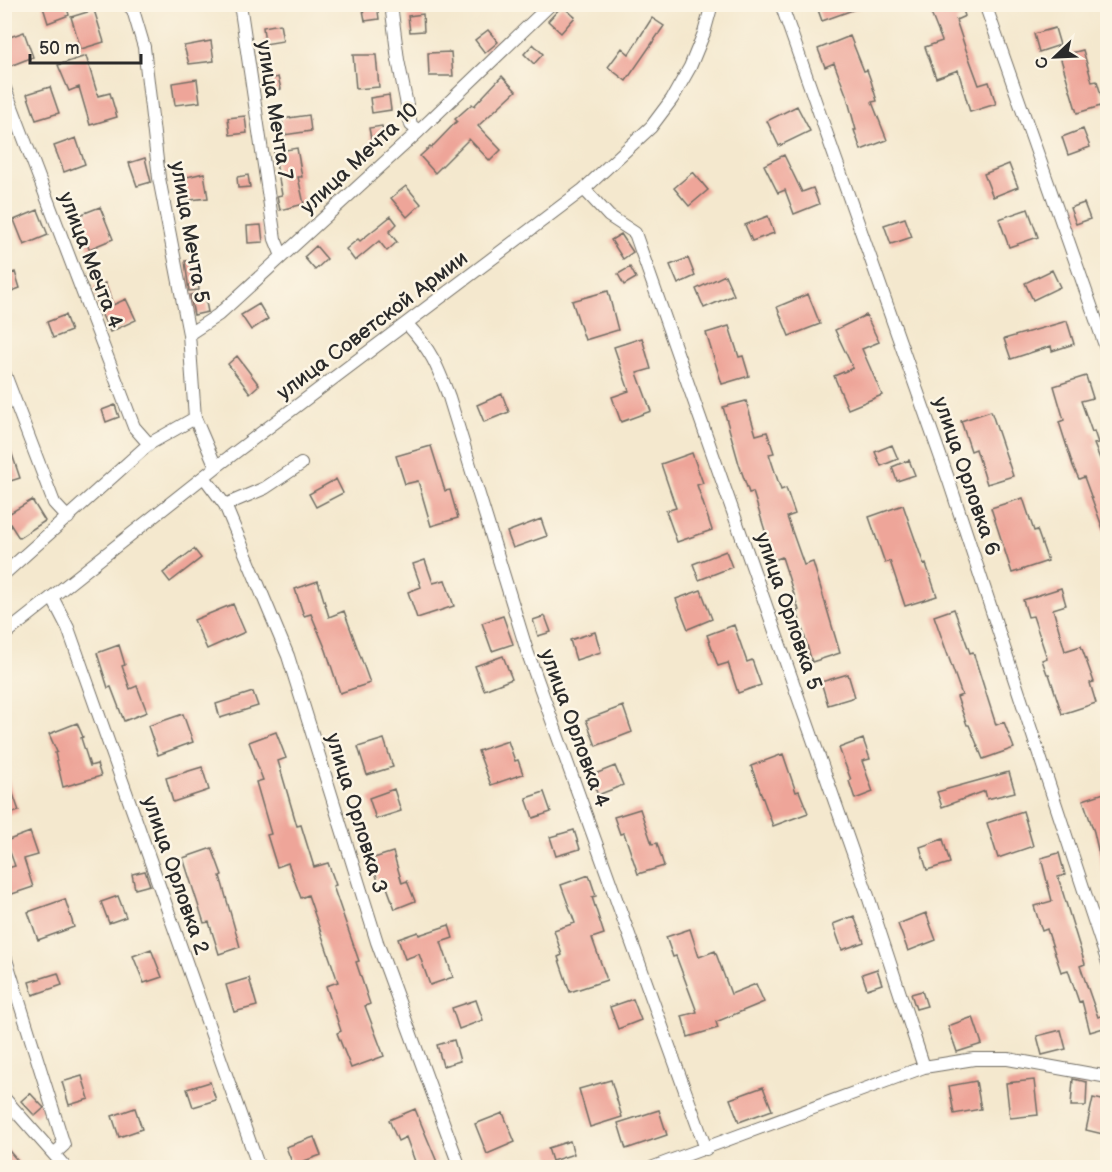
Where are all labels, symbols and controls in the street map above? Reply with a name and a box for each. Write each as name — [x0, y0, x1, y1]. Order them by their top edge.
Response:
scale bar — [30, 27, 141, 65]
north arrow — [1025, 27, 1085, 87]
text: 50 m — [39, 38, 80, 59]
street label: улица Мечта 7 — [251, 38, 298, 182]
text: С — [1032, 53, 1053, 71]
street label: улица Мечта 10 — [295, 97, 423, 219]
street label: улица Мечта 5 — [165, 159, 214, 305]
street label: улица Мечта 4 — [53, 188, 128, 332]
street label: улица Советской Армии — [272, 245, 473, 405]
street label: улица Орловка 6 — [928, 394, 1005, 559]
street label: улица Орловка 5 — [750, 529, 827, 693]
street label: улица Орловка 4 — [534, 646, 615, 811]
street label: улица Орловка 3 — [320, 730, 393, 896]
street label: улица Орловка 2 — [137, 793, 215, 958]

